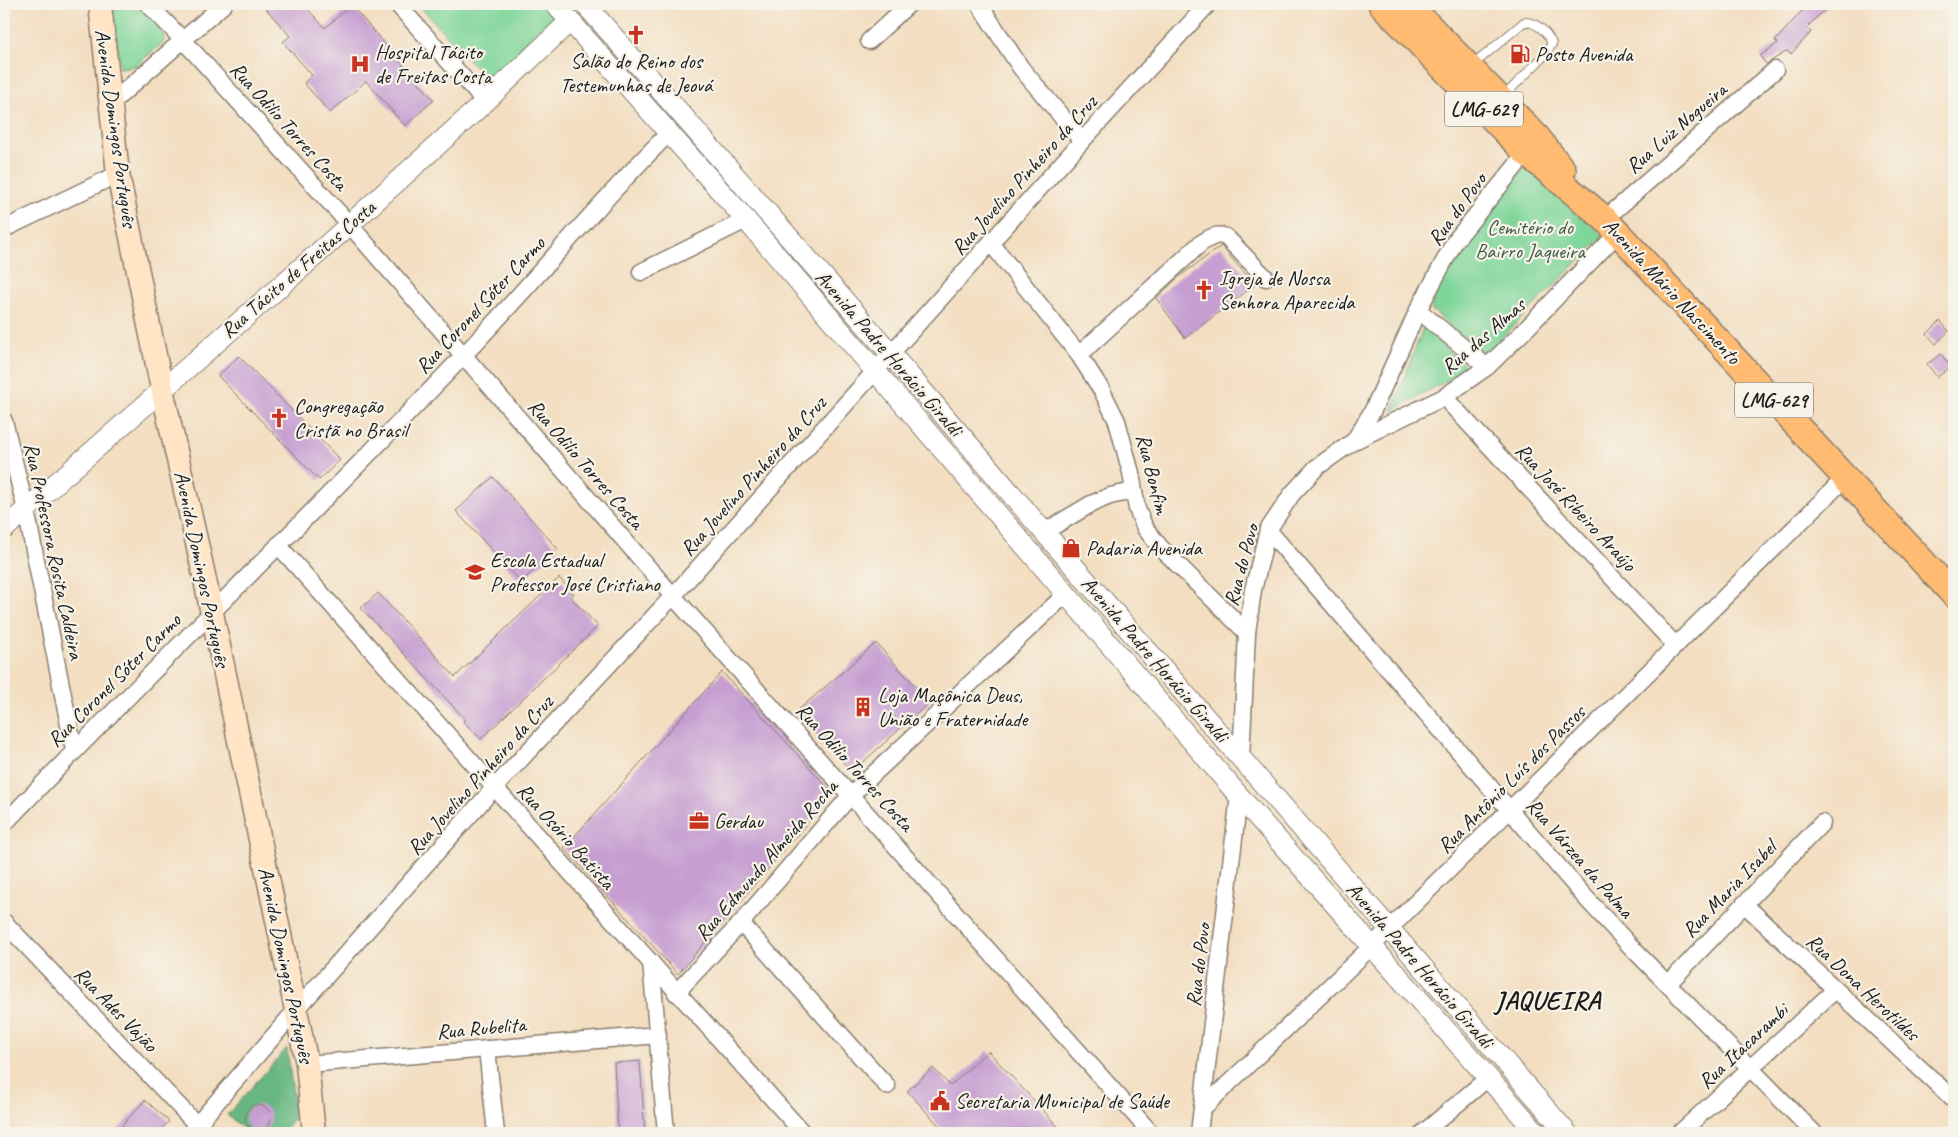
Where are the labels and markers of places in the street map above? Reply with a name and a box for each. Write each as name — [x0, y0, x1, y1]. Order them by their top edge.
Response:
church icon: Salão do Reino dos Testemunhas de Jeová — [625, 24, 647, 46]
place label: Hospital Tácito de Freitas Costa — [375, 39, 494, 89]
place label: Posto Avenida — [1535, 41, 1634, 67]
fuel station icon: Posto Avenida — [1509, 43, 1531, 65]
place label: Salão do Reino dos Testemunhas de Jeová — [560, 48, 714, 98]
hospital icon: Hospital Tácito de Freitas Costa — [349, 53, 371, 75]
place label: Igreja de Nossa Senhora Aparecida — [1219, 265, 1356, 315]
church icon: Igreja de Nossa Senhora Aparecida — [1193, 279, 1215, 301]
place label: Congregação Cristã no Brasil — [294, 393, 411, 443]
church icon: Congregação Cristã no Brasil — [268, 407, 290, 429]
place label: Padaria Avenida — [1086, 535, 1203, 561]
shop icon: Padaria Avenida — [1060, 537, 1082, 559]
place label: Escola Estadual Professor José Cristiano — [490, 547, 661, 597]
school or university icon: Escola Estadual Professor José Cristiano — [464, 561, 486, 583]
place label: Loja Maçônica Deus, União e Fraternidade — [878, 682, 1029, 732]
building icon: Loja Maçônica Deus, União e Fraternidade — [852, 696, 874, 718]
place label: Gerdau — [714, 808, 764, 834]
office icon: Gerdau — [688, 810, 710, 832]
place label: Secretaria Municipal de Saúde — [955, 1088, 1171, 1114]
public building icon: Secretaria Municipal de Saúde — [929, 1090, 951, 1112]

